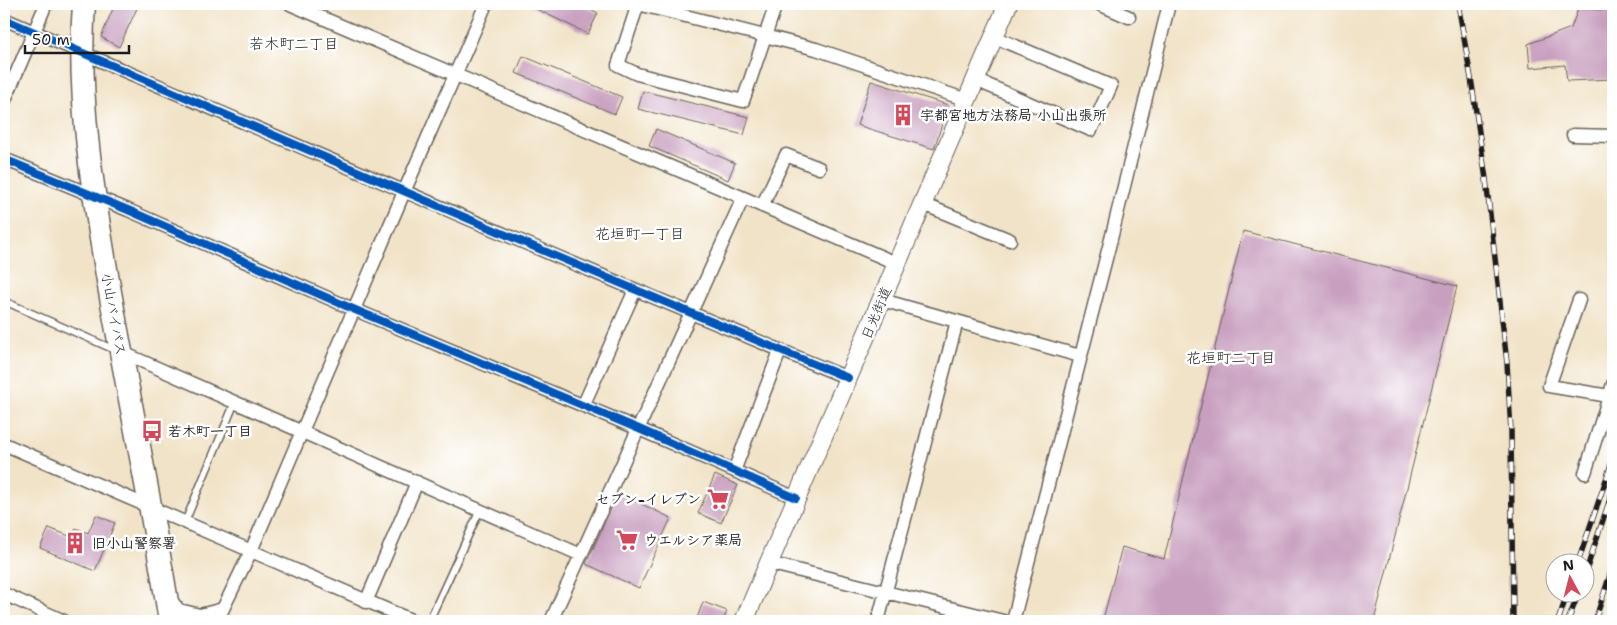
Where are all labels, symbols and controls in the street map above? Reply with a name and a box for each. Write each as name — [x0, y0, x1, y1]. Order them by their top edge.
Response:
scale bar — [25, 22, 129, 54]
text: 50 m — [32, 30, 70, 50]
district label: 若木町二丁目 — [249, 34, 339, 54]
building icon: 宇都宮地方法務局 小山出張所 — [890, 102, 916, 128]
place label: 宇都宮地方法務局 小山出張所 — [920, 106, 1107, 124]
district label: 花垣町一丁目 — [595, 224, 685, 244]
street label: 小山バイパス — [98, 271, 130, 357]
street label: 日光街道 — [857, 284, 895, 342]
district label: 花垣町二丁目 — [1186, 348, 1276, 368]
bus stop icon: 若木町一丁目 — [139, 418, 165, 444]
place label: 若木町一丁目 — [168, 422, 252, 440]
supermarket icon: セブン-イレブン — [705, 486, 731, 512]
place label: セブン-イレブン — [596, 490, 701, 508]
supermarket icon: ウエルシア薬局 — [614, 527, 640, 553]
building icon: 旧小山警察署 — [62, 530, 88, 556]
place label: ウエルシア薬局 — [644, 531, 742, 549]
place label: 旧小山警察署 — [92, 534, 176, 552]
north arrow — [1544, 552, 1594, 602]
text: N — [1562, 555, 1575, 575]

